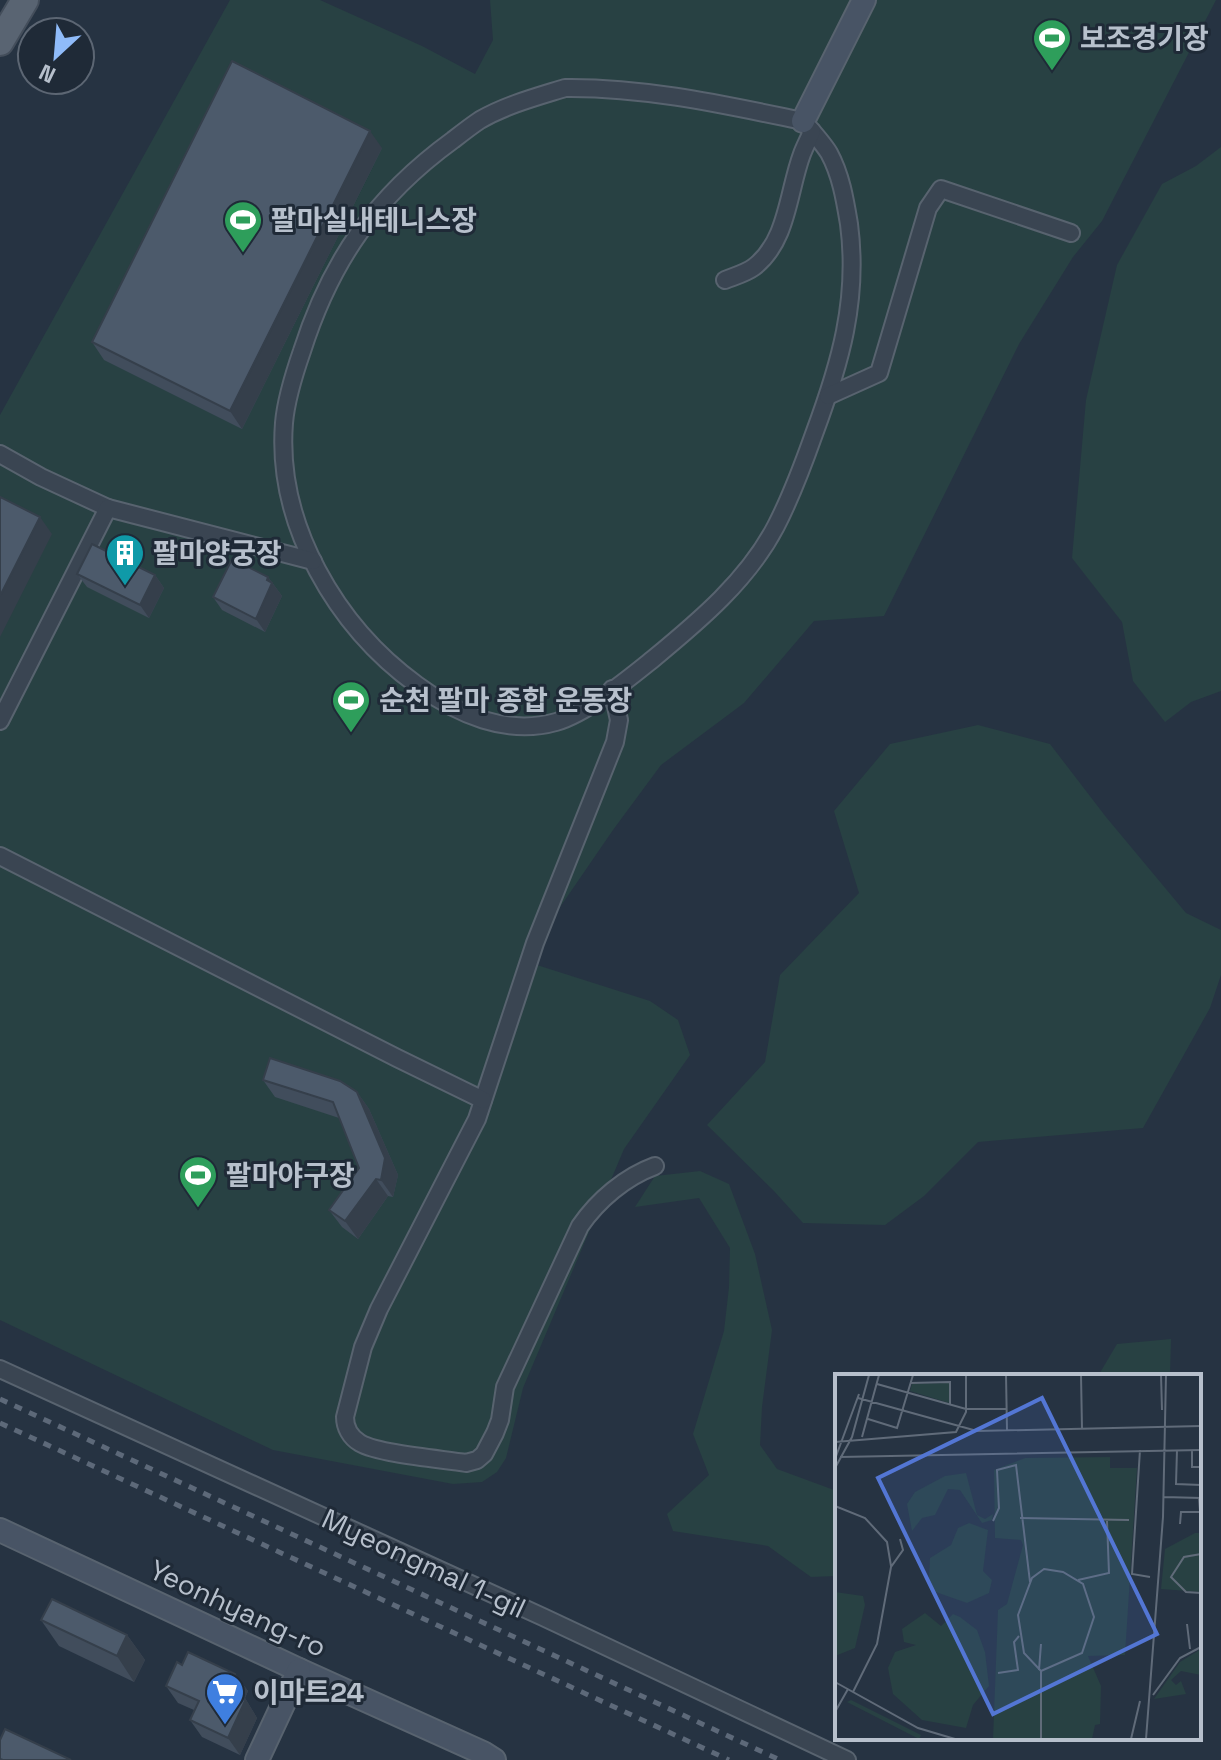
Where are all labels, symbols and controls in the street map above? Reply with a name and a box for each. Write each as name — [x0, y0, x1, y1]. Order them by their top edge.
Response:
north arrow — [16, 16, 96, 96]
sports icon: 보조경기장 — [1031, 17, 1073, 72]
place label: 보조경기장 — [1080, 20, 1209, 56]
text: N — [34, 58, 60, 90]
sports icon: 팔마실내테니스장 — [222, 199, 264, 254]
place label: 팔마실내테니스장 — [271, 202, 477, 238]
building icon: 팔마양궁장 — [104, 532, 146, 587]
place label: 팔마양궁장 — [153, 535, 282, 571]
sports icon: 순천 팔마 종합 운동장 — [330, 679, 372, 734]
place label: 순천 팔마 종합 운동장 — [379, 682, 632, 718]
sports icon: 팔마야구장 — [177, 1154, 219, 1209]
place label: 팔마야구장 — [226, 1157, 355, 1193]
inset map — [835, 1374, 1201, 1740]
street label: Myeongmal 1-gil — [316, 1500, 532, 1626]
street label: Yeonhyang-ro — [144, 1551, 332, 1665]
supermarket icon: 이마트24 — [204, 1671, 246, 1726]
place label: 이마트24 — [253, 1674, 364, 1710]

